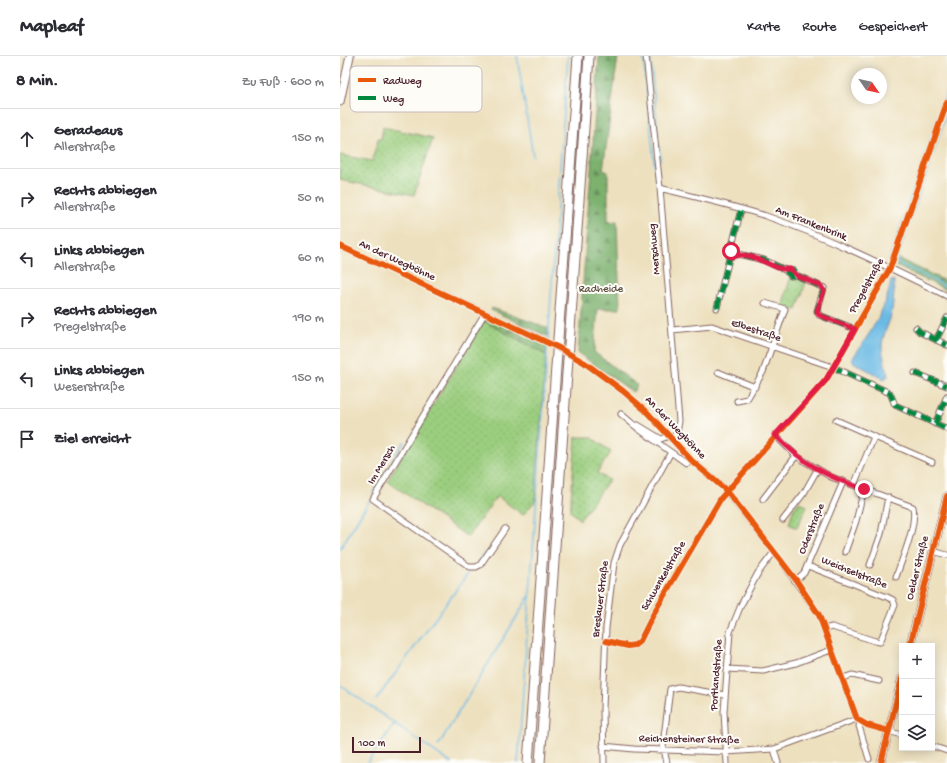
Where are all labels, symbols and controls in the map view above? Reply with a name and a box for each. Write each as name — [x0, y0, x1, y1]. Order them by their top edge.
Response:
text: Mapleaf — [20, 16, 83, 39]
text: Karte — [747, 19, 780, 36]
text: Route — [802, 19, 836, 36]
text: Gespeichert — [858, 19, 927, 36]
legend — [350, 66, 482, 112]
north arrow — [851, 68, 887, 104]
text: 8 Min. — [16, 72, 58, 92]
text: Zu Fuß · 600 m — [242, 75, 324, 90]
text: Radweg — [383, 76, 422, 88]
text: Weg — [383, 94, 404, 106]
text: Geradeaus — [54, 122, 122, 140]
icon: ahead — [16, 128, 38, 150]
text: 150 m — [292, 131, 324, 146]
text: Allerstraße — [54, 140, 115, 155]
text: Rechts abbiegen — [54, 182, 157, 200]
icon: right — [16, 188, 38, 210]
text: 50 m — [297, 191, 324, 206]
text: Allerstraße — [54, 200, 115, 215]
street label: Am Frankenbrink — [774, 204, 849, 244]
street label: Merschweg — [647, 223, 663, 275]
street label: An der Wegböhne — [357, 238, 437, 284]
text: Links abbiegen — [54, 242, 144, 260]
route start — [722, 242, 740, 260]
icon: left — [16, 248, 38, 270]
text: 60 m — [298, 251, 324, 266]
street label: Pregelstraße — [847, 256, 887, 316]
text: Allerstraße — [54, 260, 115, 275]
park label: Radheide — [579, 284, 624, 296]
text: Rechts abbiegen — [54, 302, 157, 320]
icon: right — [16, 308, 38, 330]
text: 190 m — [293, 311, 324, 326]
street label: Elbestraße — [730, 317, 783, 345]
text: Pregelstraße — [54, 320, 126, 335]
text: Links abbiegen — [54, 362, 144, 380]
icon: left — [16, 368, 38, 390]
text: 150 m — [292, 371, 324, 386]
text: Weserstraße — [54, 380, 124, 395]
street label: An der Wegböhne — [642, 394, 708, 462]
icon: arrive — [16, 428, 38, 450]
text: Ziel erreicht — [54, 430, 130, 448]
street label: Im Mersch — [366, 443, 399, 487]
route end — [855, 480, 873, 498]
street label: Oderstraße — [796, 502, 828, 556]
street label: Oelder Straße — [904, 535, 932, 601]
street label: Schwenkelstraße — [639, 539, 689, 613]
street label: Weichselstraße — [819, 554, 889, 592]
street label: Breslauer Straße — [590, 560, 612, 639]
street label: Portlandstraße — [708, 639, 725, 712]
map controls — [899, 643, 935, 751]
button: + — [899, 643, 935, 679]
button: − — [899, 679, 935, 715]
button: layers — [899, 715, 935, 751]
street label: Reichensteiner Straße — [639, 733, 740, 747]
scale bar — [352, 735, 421, 754]
text: 100 m — [358, 738, 385, 750]

